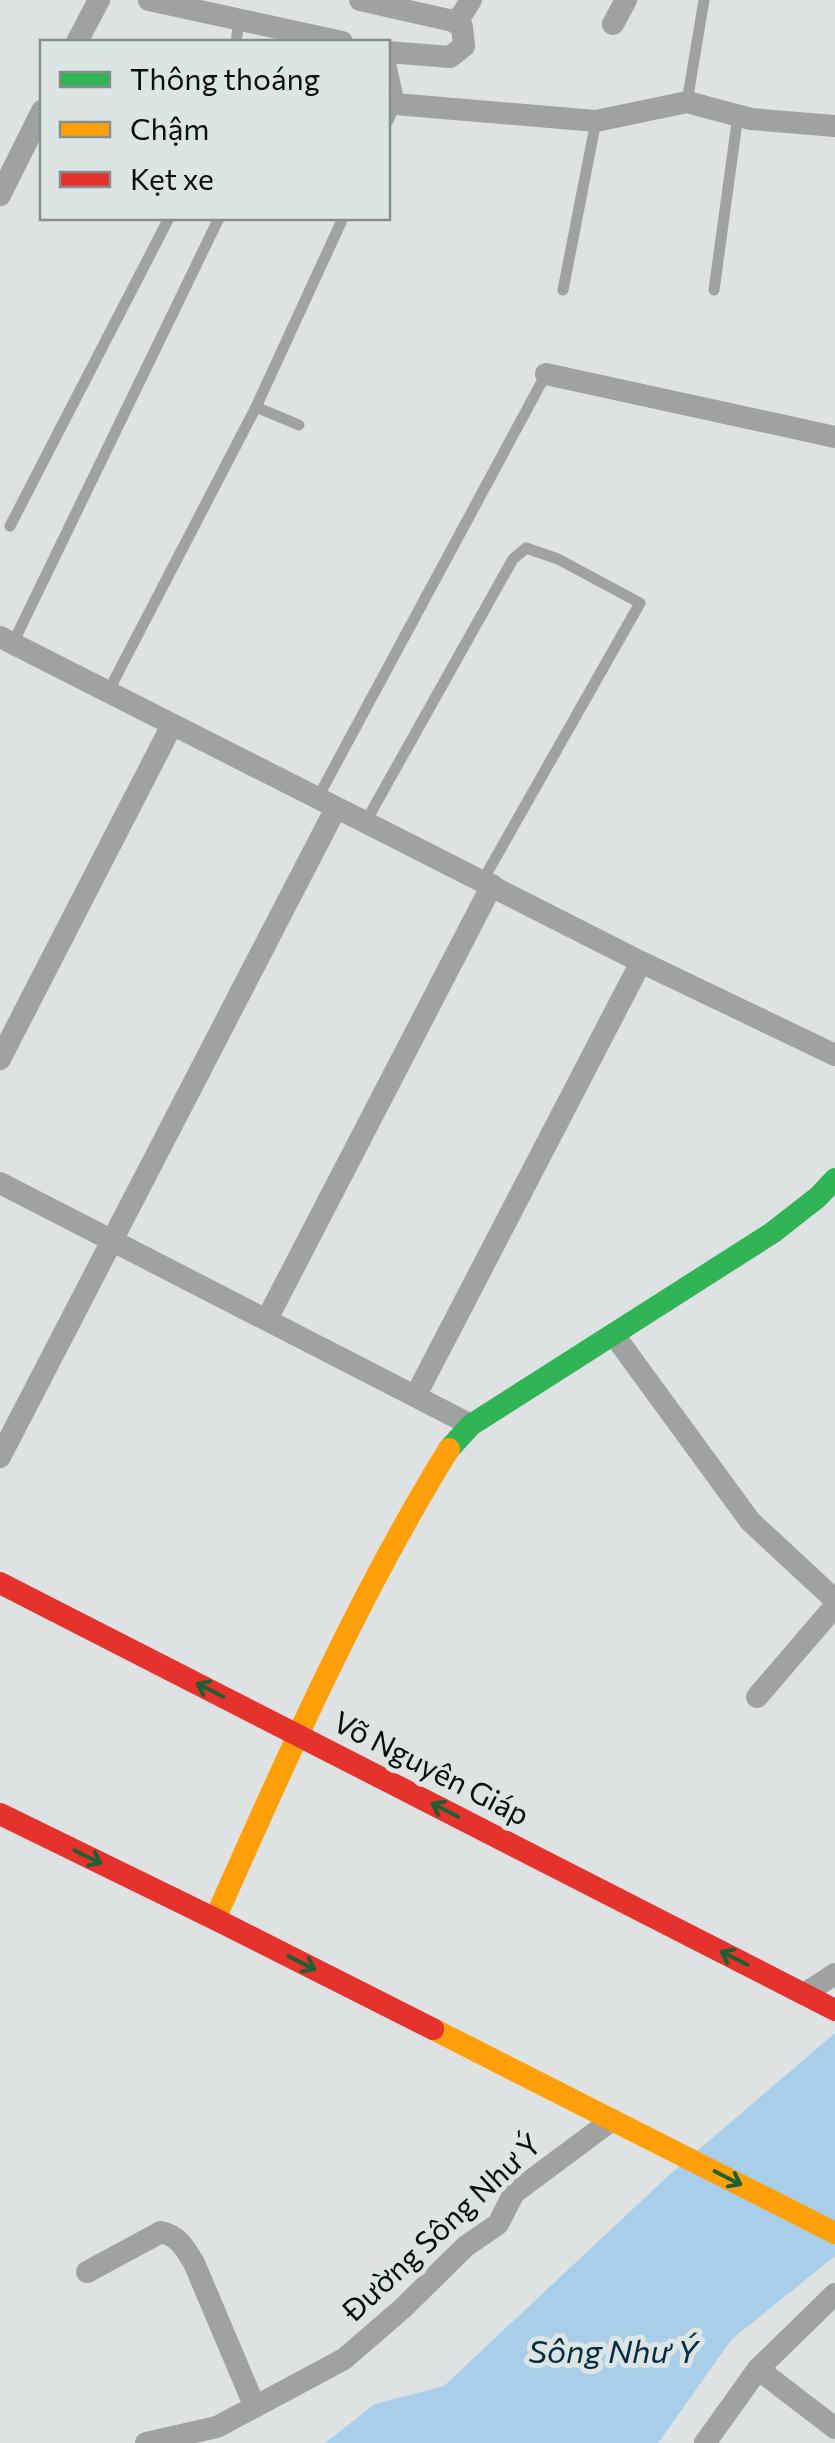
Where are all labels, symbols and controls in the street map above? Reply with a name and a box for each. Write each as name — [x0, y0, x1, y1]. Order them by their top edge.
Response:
legend — [40, 40, 390, 220]
text: Thông thoáng — [130, 59, 320, 96]
text: Chậm — [130, 109, 209, 146]
text: Kẹt xe — [130, 159, 214, 196]
one-way arrow — [196, 1680, 226, 1699]
street label: Võ Nguyên Giáp — [328, 1702, 536, 1832]
one-way arrow — [430, 1800, 460, 1819]
one-way arrow — [72, 1848, 102, 1867]
one-way arrow — [719, 1948, 749, 1967]
one-way arrow — [286, 1954, 316, 1973]
street label: Đường Sông Như Ý — [333, 2125, 547, 2328]
one-way arrow — [712, 2169, 742, 2188]
water label: Sông Như Ý — [528, 2330, 701, 2370]

